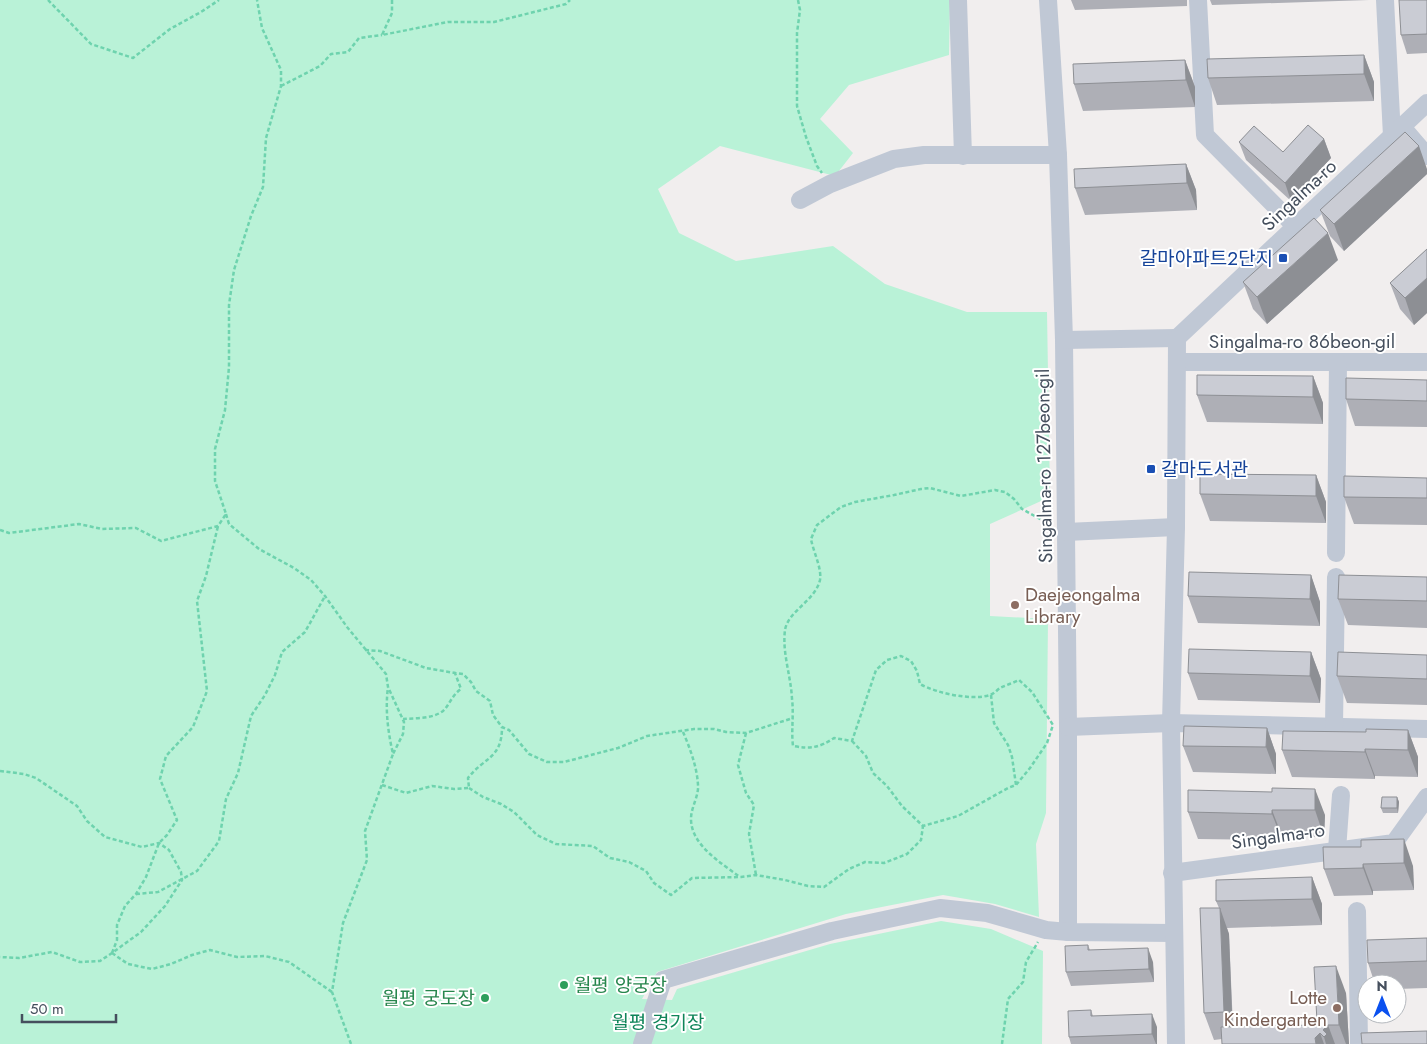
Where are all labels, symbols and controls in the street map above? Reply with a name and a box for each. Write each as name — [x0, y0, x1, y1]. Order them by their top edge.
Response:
street label: Singalma-ro — [1255, 153, 1343, 237]
place label: 갈마아파트2단지 — [1140, 245, 1273, 272]
marker: 갈마아파트2단지 — [1277, 252, 1289, 264]
street label: Singalma-ro 86beon-gil — [1209, 328, 1395, 355]
street label: Singalma-ro 127beon-gil — [1029, 369, 1059, 563]
place label: 갈마도서관 — [1161, 456, 1248, 483]
marker: 갈마도서관 — [1145, 463, 1157, 475]
place label: Daejeongalma Library — [1025, 581, 1140, 630]
marker: Daejeongalma Library — [1009, 599, 1021, 611]
street label: Singalma-ro — [1229, 816, 1327, 856]
place label: 월평 양궁장 — [574, 972, 667, 999]
north arrow — [1357, 974, 1407, 1024]
text: N — [1376, 976, 1388, 996]
marker: 월평 양궁장 — [558, 979, 570, 991]
place label: Lotte Kindergarten — [1224, 984, 1327, 1033]
place label: 월평 궁도장 — [382, 985, 475, 1012]
scale bar — [22, 992, 116, 1024]
marker: 월평 궁도장 — [479, 992, 491, 1004]
text: 50 m — [30, 998, 64, 1020]
marker: Lotte Kindergarten — [1331, 1002, 1343, 1014]
park label: 월평 경기장 — [611, 1009, 705, 1036]

